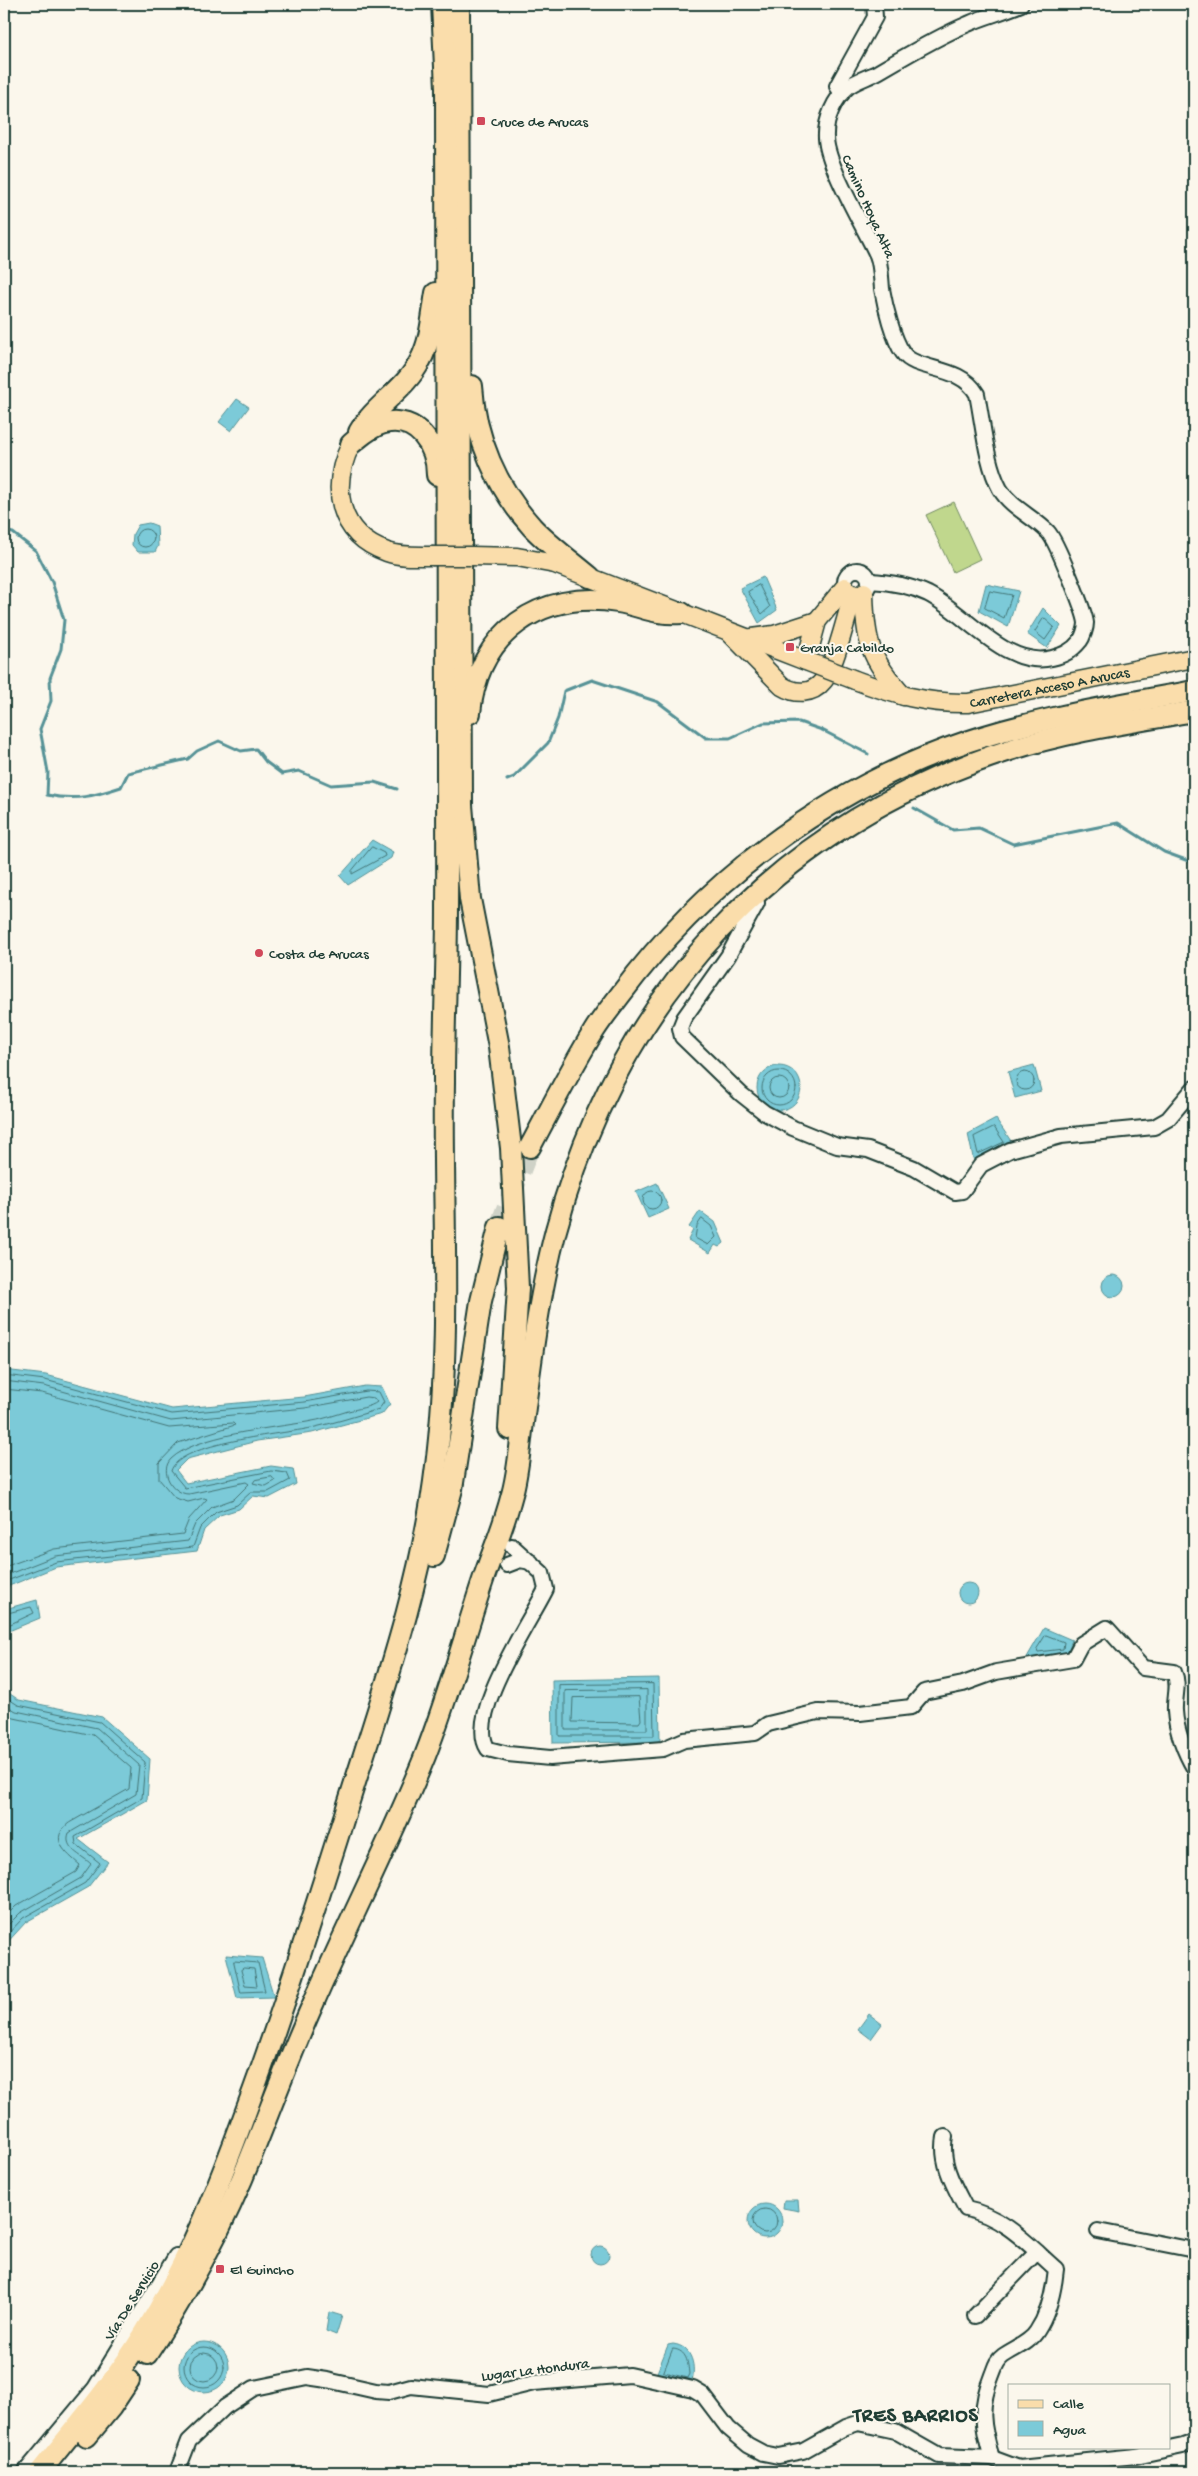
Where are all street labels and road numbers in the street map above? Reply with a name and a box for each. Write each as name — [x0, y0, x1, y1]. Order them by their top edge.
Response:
street label: Camino Hoya Alta — [836, 152, 898, 262]
street label: Carretera Acceso A Arucas — [968, 664, 1132, 713]
street label: Vía De Servicio — [101, 2258, 164, 2345]
street label: Lugar La Hondura — [480, 2355, 591, 2387]

